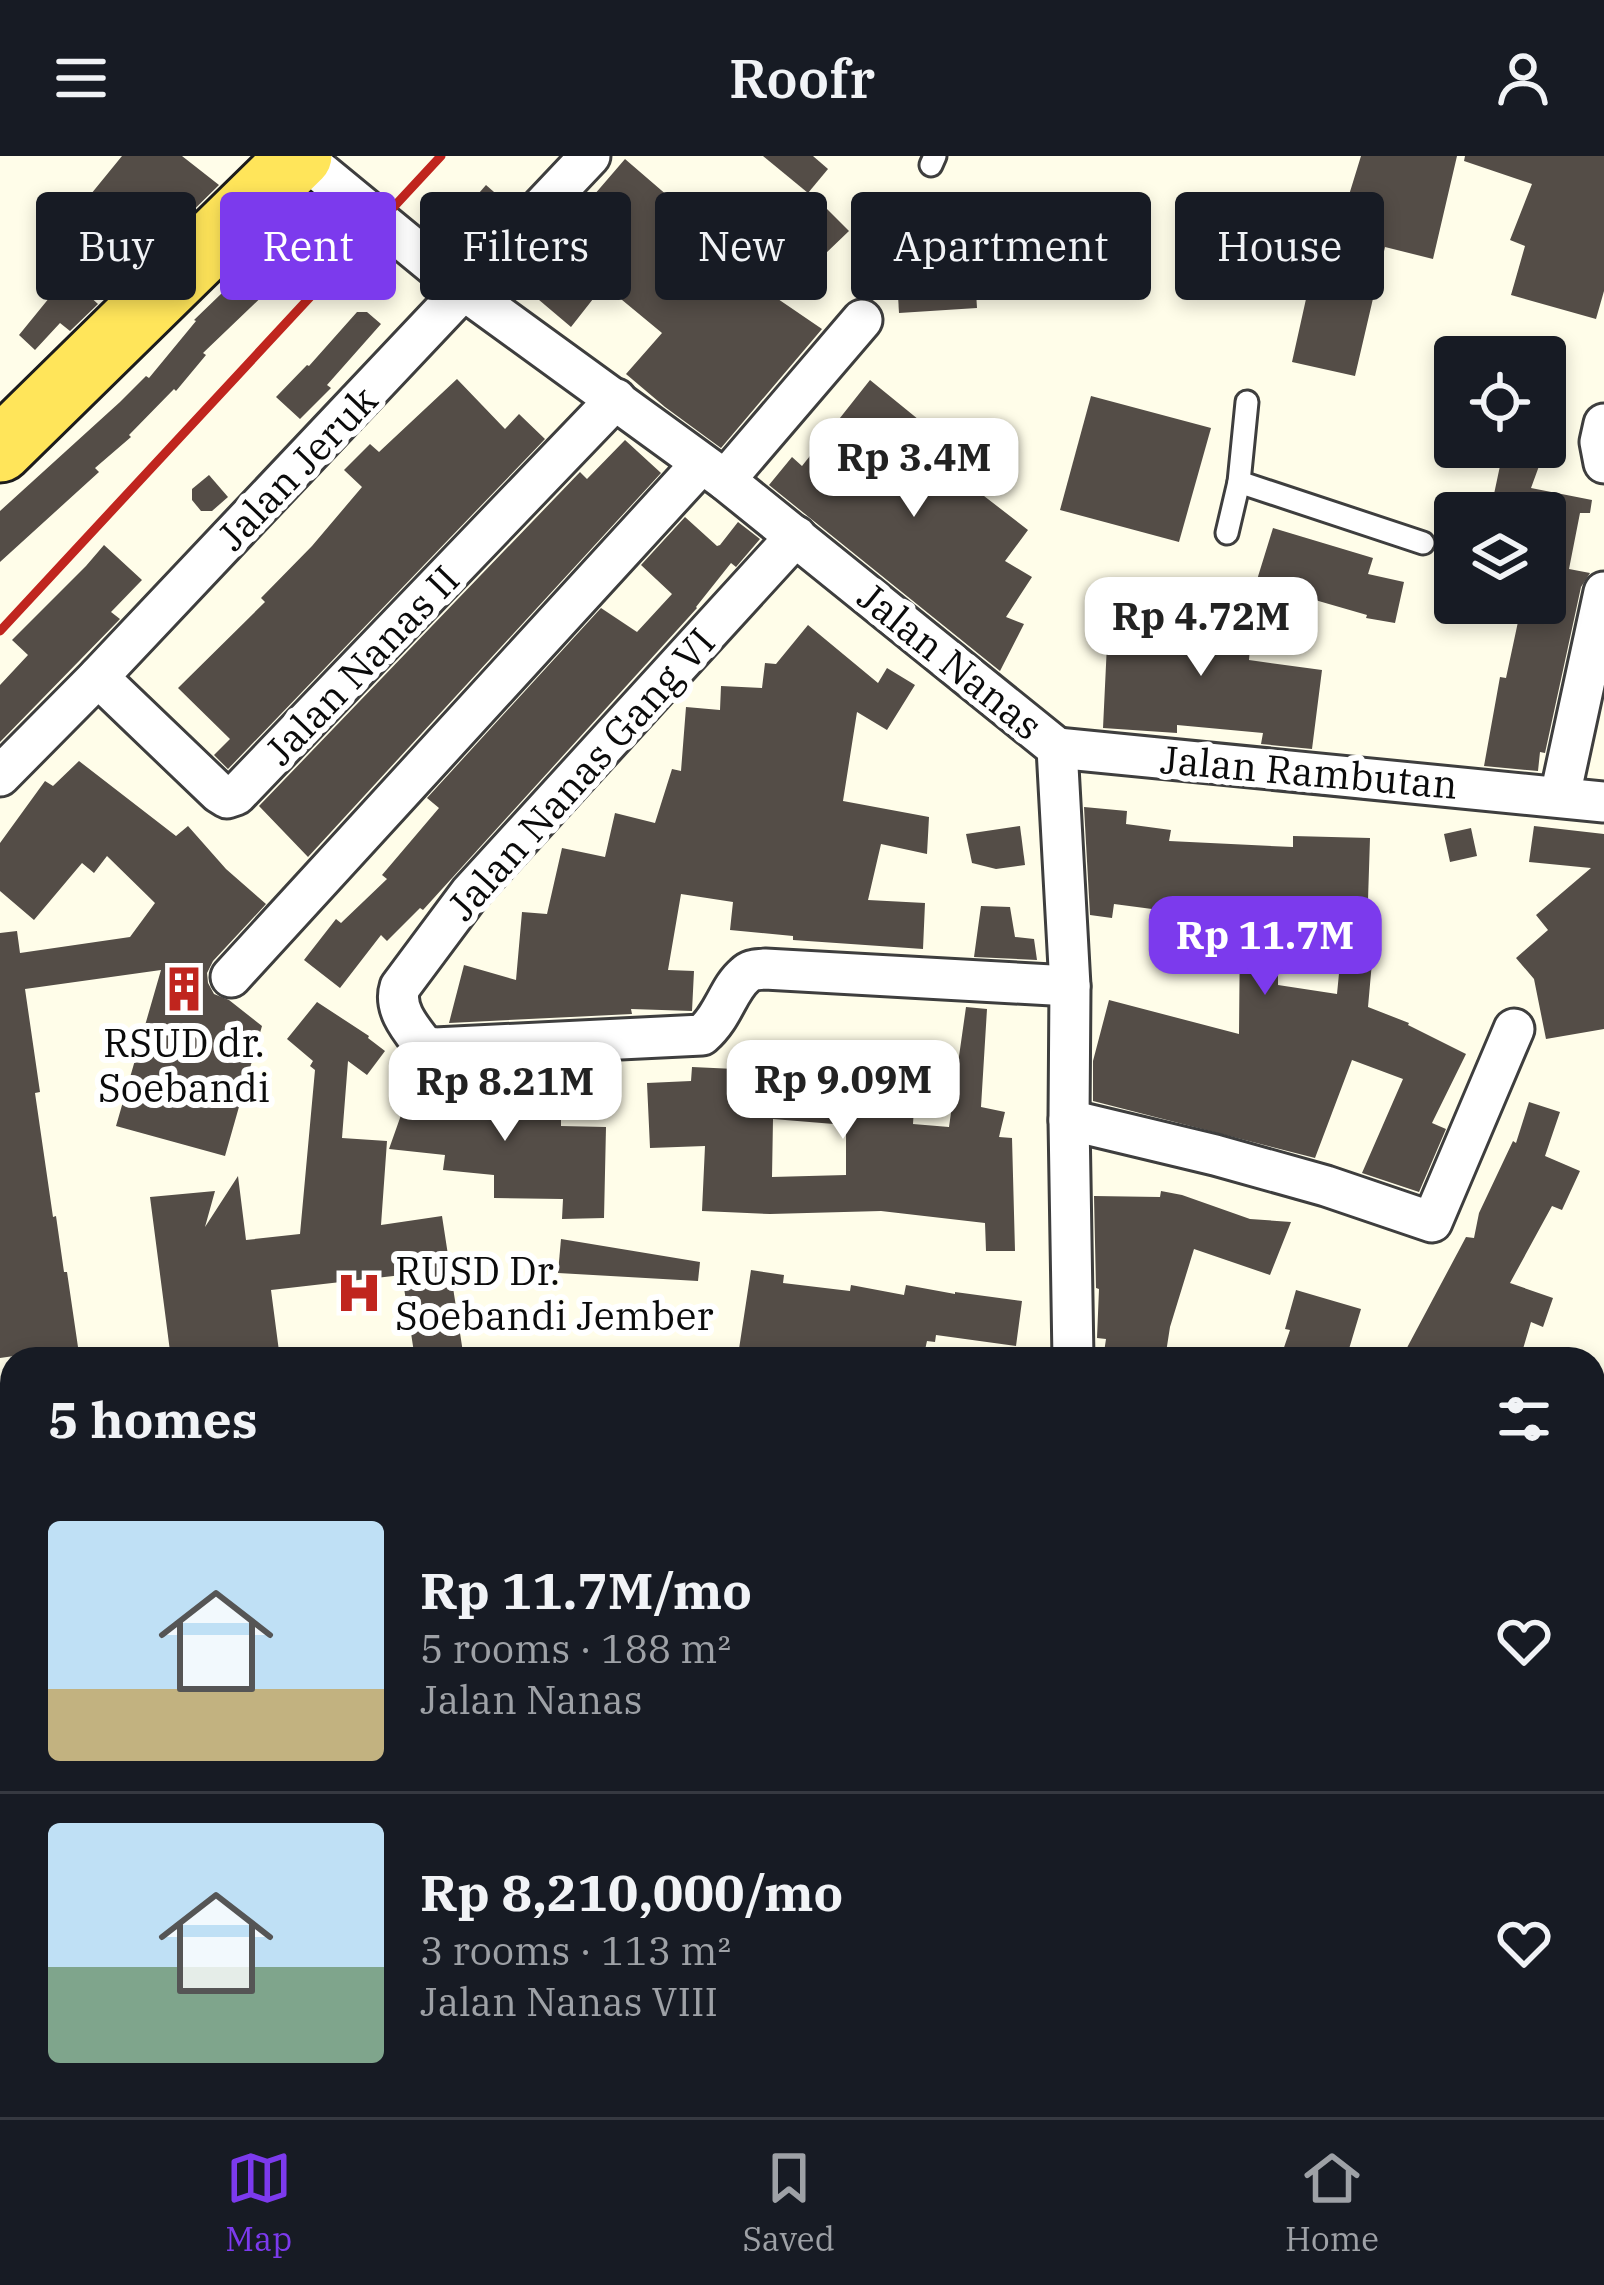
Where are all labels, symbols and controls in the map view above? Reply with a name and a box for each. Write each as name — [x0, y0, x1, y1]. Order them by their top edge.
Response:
text: Roofr — [729, 43, 875, 113]
icon: menu — [48, 45, 114, 111]
icon: person — [1490, 45, 1556, 111]
chip: Buy — [36, 192, 196, 300]
chip: Rent — [220, 192, 396, 300]
chip: Filters — [420, 192, 631, 300]
chip: New — [655, 192, 827, 300]
chip: Apartment — [851, 192, 1151, 300]
chip: House — [1175, 192, 1384, 300]
map controls — [1434, 336, 1566, 624]
button: locate — [1434, 336, 1566, 468]
street label: Jalan Jeruk — [206, 375, 388, 561]
pin: Rp 3.4M — [803, 418, 1025, 520]
text: Rp 3.4M — [836, 431, 992, 482]
button: layers — [1434, 492, 1566, 624]
street label: Jalan Nanas II — [253, 554, 470, 775]
street label: Jalan Nanas — [848, 571, 1053, 750]
pin: Rp 4.72M — [1077, 577, 1325, 679]
text: Rp 4.72M — [1112, 590, 1290, 641]
street label: Jalan Nanas Gang VI — [436, 617, 725, 930]
street label: Jalan Rambutan — [1158, 733, 1460, 810]
pin: Rp 11.7M — [1141, 896, 1389, 998]
text: Rp 11.7M — [1176, 909, 1354, 960]
building icon: RSUD dr. Soebandi — [159, 964, 209, 1014]
place label: RSUD dr. Soebandi — [98, 1017, 270, 1113]
pin: Rp 9.09M — [719, 1040, 967, 1142]
pin: Rp 8.21M — [381, 1042, 629, 1144]
text: Rp 9.09M — [754, 1053, 932, 1104]
text: Rp 8.21M — [416, 1055, 594, 1106]
place label: RUSD Dr. Soebandi Jember — [395, 1245, 714, 1341]
hospital icon: RUSD Dr. Soebandi Jember — [334, 1268, 384, 1318]
text: 5 homes — [48, 1386, 258, 1452]
icon: filters — [1491, 1386, 1557, 1452]
text: Rp 11.7M/mo — [420, 1557, 752, 1623]
icon: home — [144, 1569, 288, 1713]
icon: heart — [1491, 1608, 1557, 1674]
text: 5 rooms · 188 m² — [420, 1623, 731, 1674]
text: Jalan Nanas — [420, 1674, 643, 1725]
text: Rp 8,210,000/mo — [420, 1859, 843, 1925]
icon: home — [144, 1871, 288, 2015]
icon: heart — [1491, 1910, 1557, 1976]
text: 3 rooms · 113 m² — [420, 1925, 731, 1976]
text: Jalan Nanas VIII — [420, 1976, 718, 2027]
tab: Map — [225, 2145, 292, 2260]
tab: Saved — [742, 2145, 835, 2260]
tab: Home — [1285, 2145, 1379, 2260]

